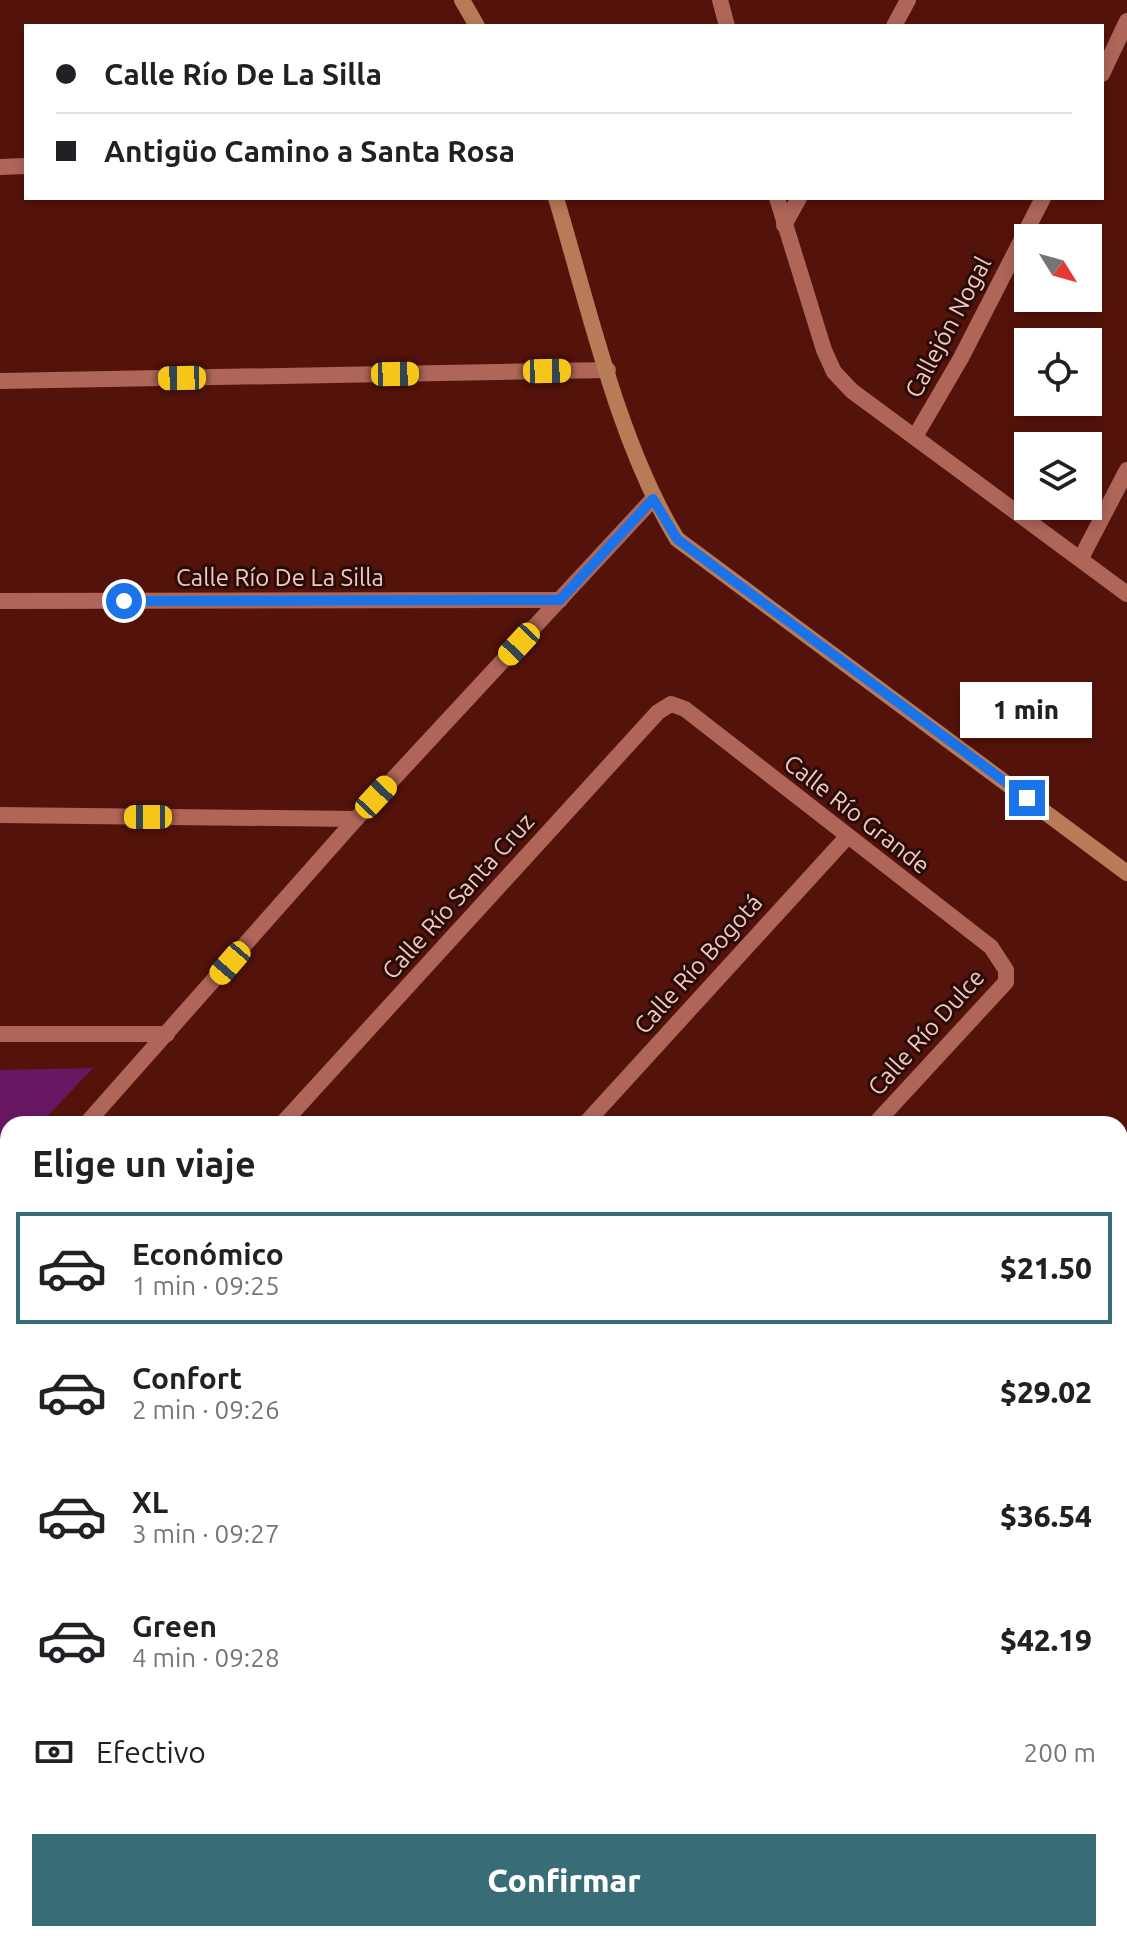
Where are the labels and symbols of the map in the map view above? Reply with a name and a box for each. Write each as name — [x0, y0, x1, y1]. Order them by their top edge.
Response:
north arrow — [1014, 224, 1102, 312]
street label: Callejón Nogal — [900, 252, 996, 402]
car — [523, 359, 571, 383]
car — [371, 362, 419, 386]
car — [158, 366, 206, 390]
street label: Calle Río De La Silla — [176, 564, 384, 591]
route start — [106, 583, 142, 619]
car — [494, 618, 544, 670]
callout: 1 min — [961, 682, 1093, 738]
street label: Calle Río Grande — [779, 749, 935, 879]
car — [351, 771, 401, 823]
route end — [1009, 780, 1045, 816]
car — [124, 805, 172, 829]
street label: Calle Río Santa Cruz — [377, 808, 539, 984]
street label: Calle Río Bogotá — [629, 889, 767, 1039]
car — [205, 937, 255, 989]
street label: Calle Río Dulce — [862, 964, 990, 1100]

